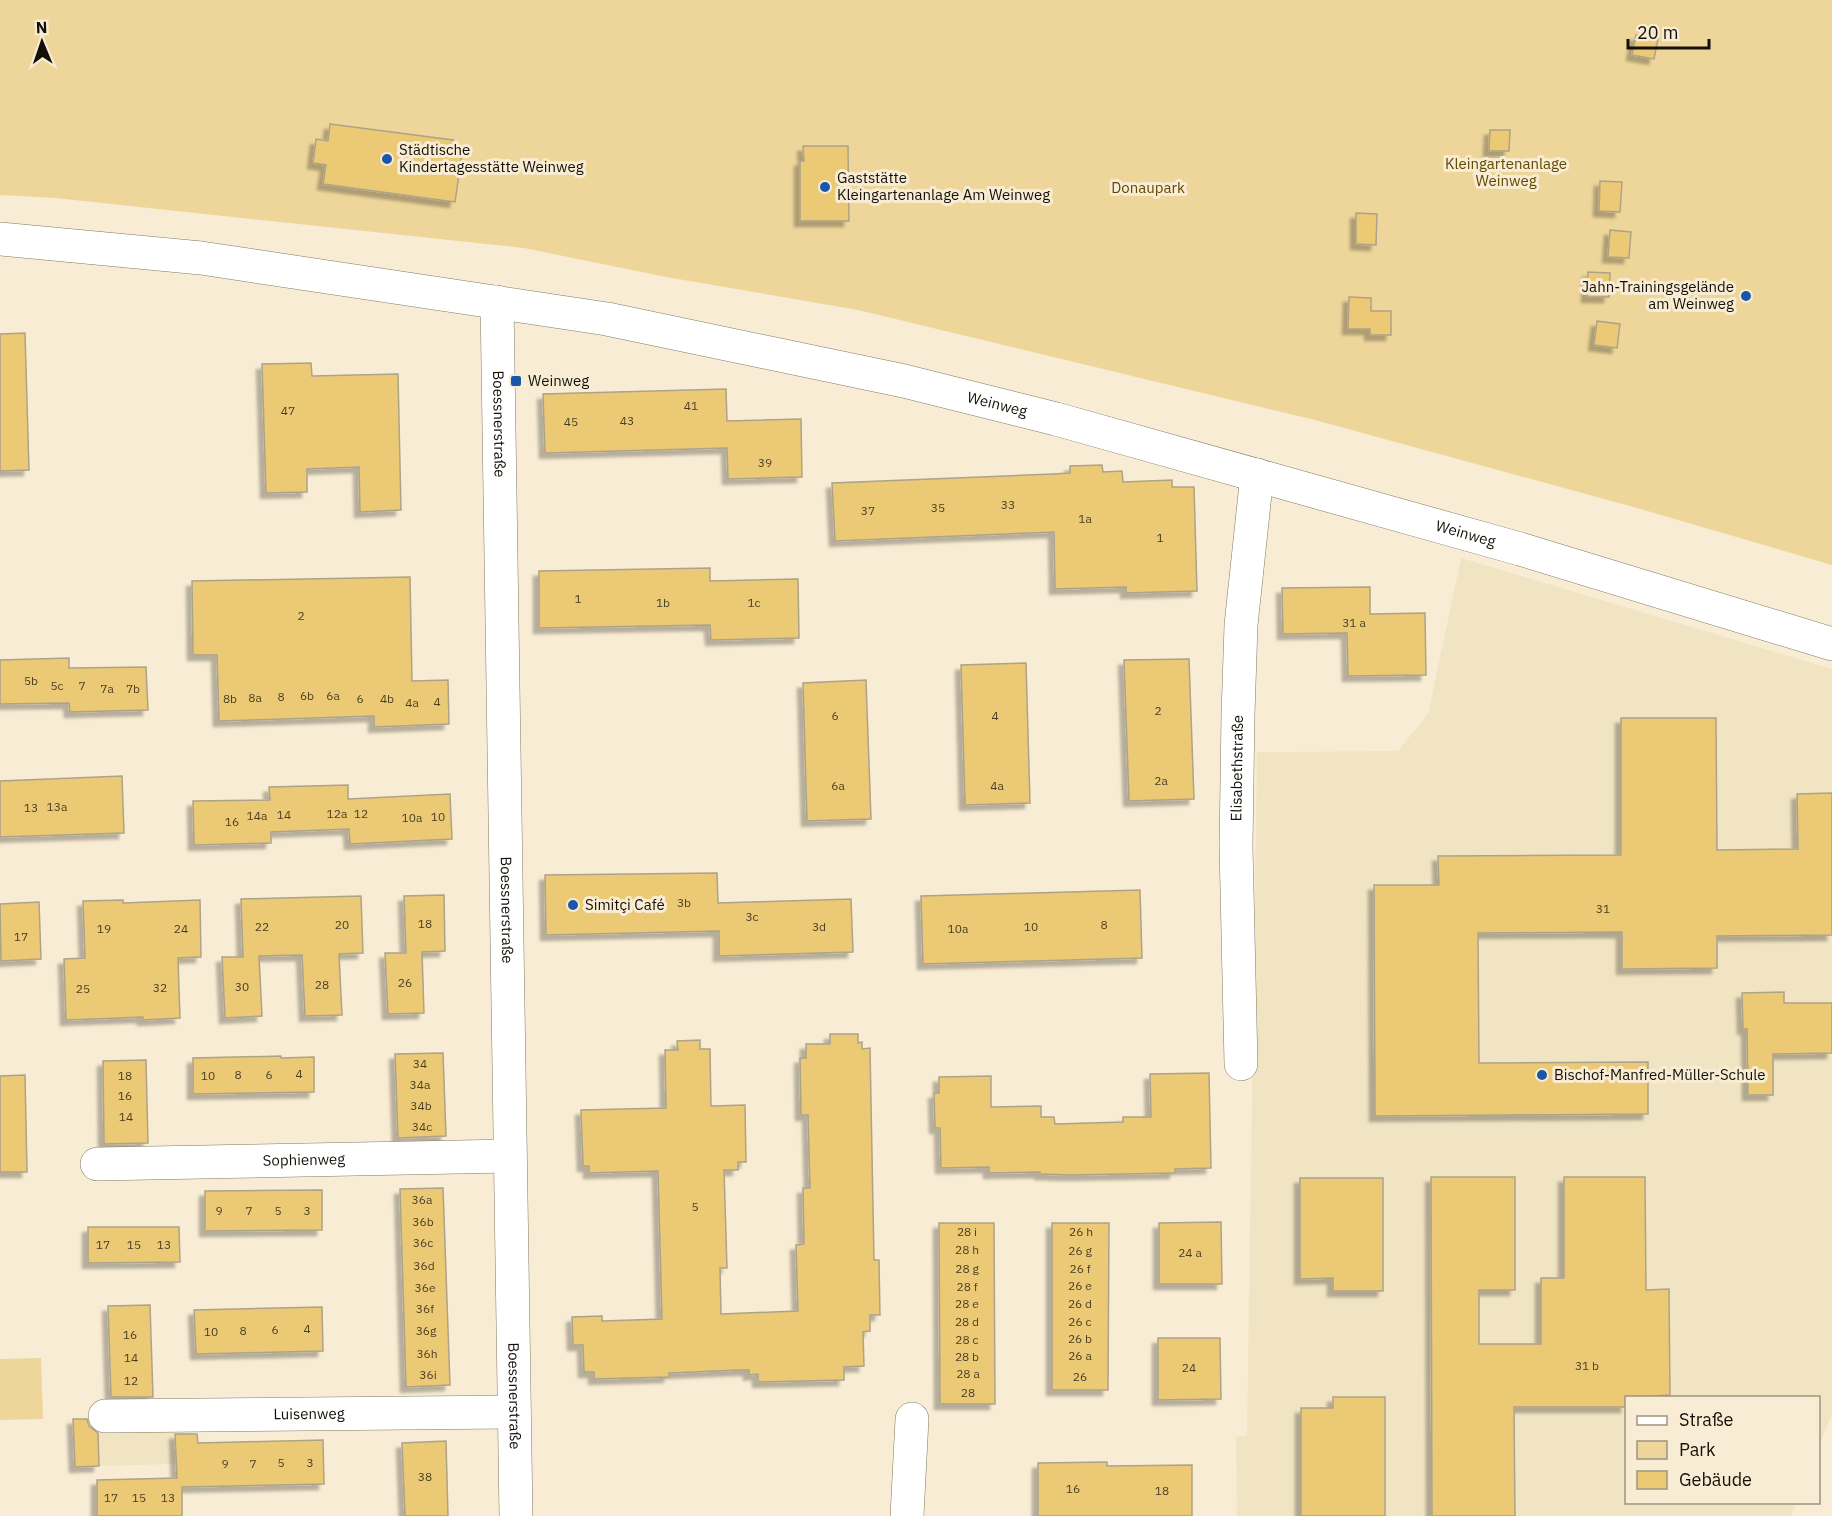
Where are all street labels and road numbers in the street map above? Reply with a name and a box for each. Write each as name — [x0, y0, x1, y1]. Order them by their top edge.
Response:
street label: Boessnerstraße — [489, 370, 510, 478]
street label: Weinweg — [965, 387, 1029, 420]
street label: Weinweg — [1434, 516, 1498, 551]
street label: Elisabethstraße — [1226, 715, 1247, 821]
street label: Boessnerstraße — [497, 856, 517, 964]
street label: Sophienweg — [263, 1149, 345, 1170]
street label: Boessnerstraße — [504, 1342, 525, 1450]
street label: Luisenweg — [273, 1404, 345, 1423]

